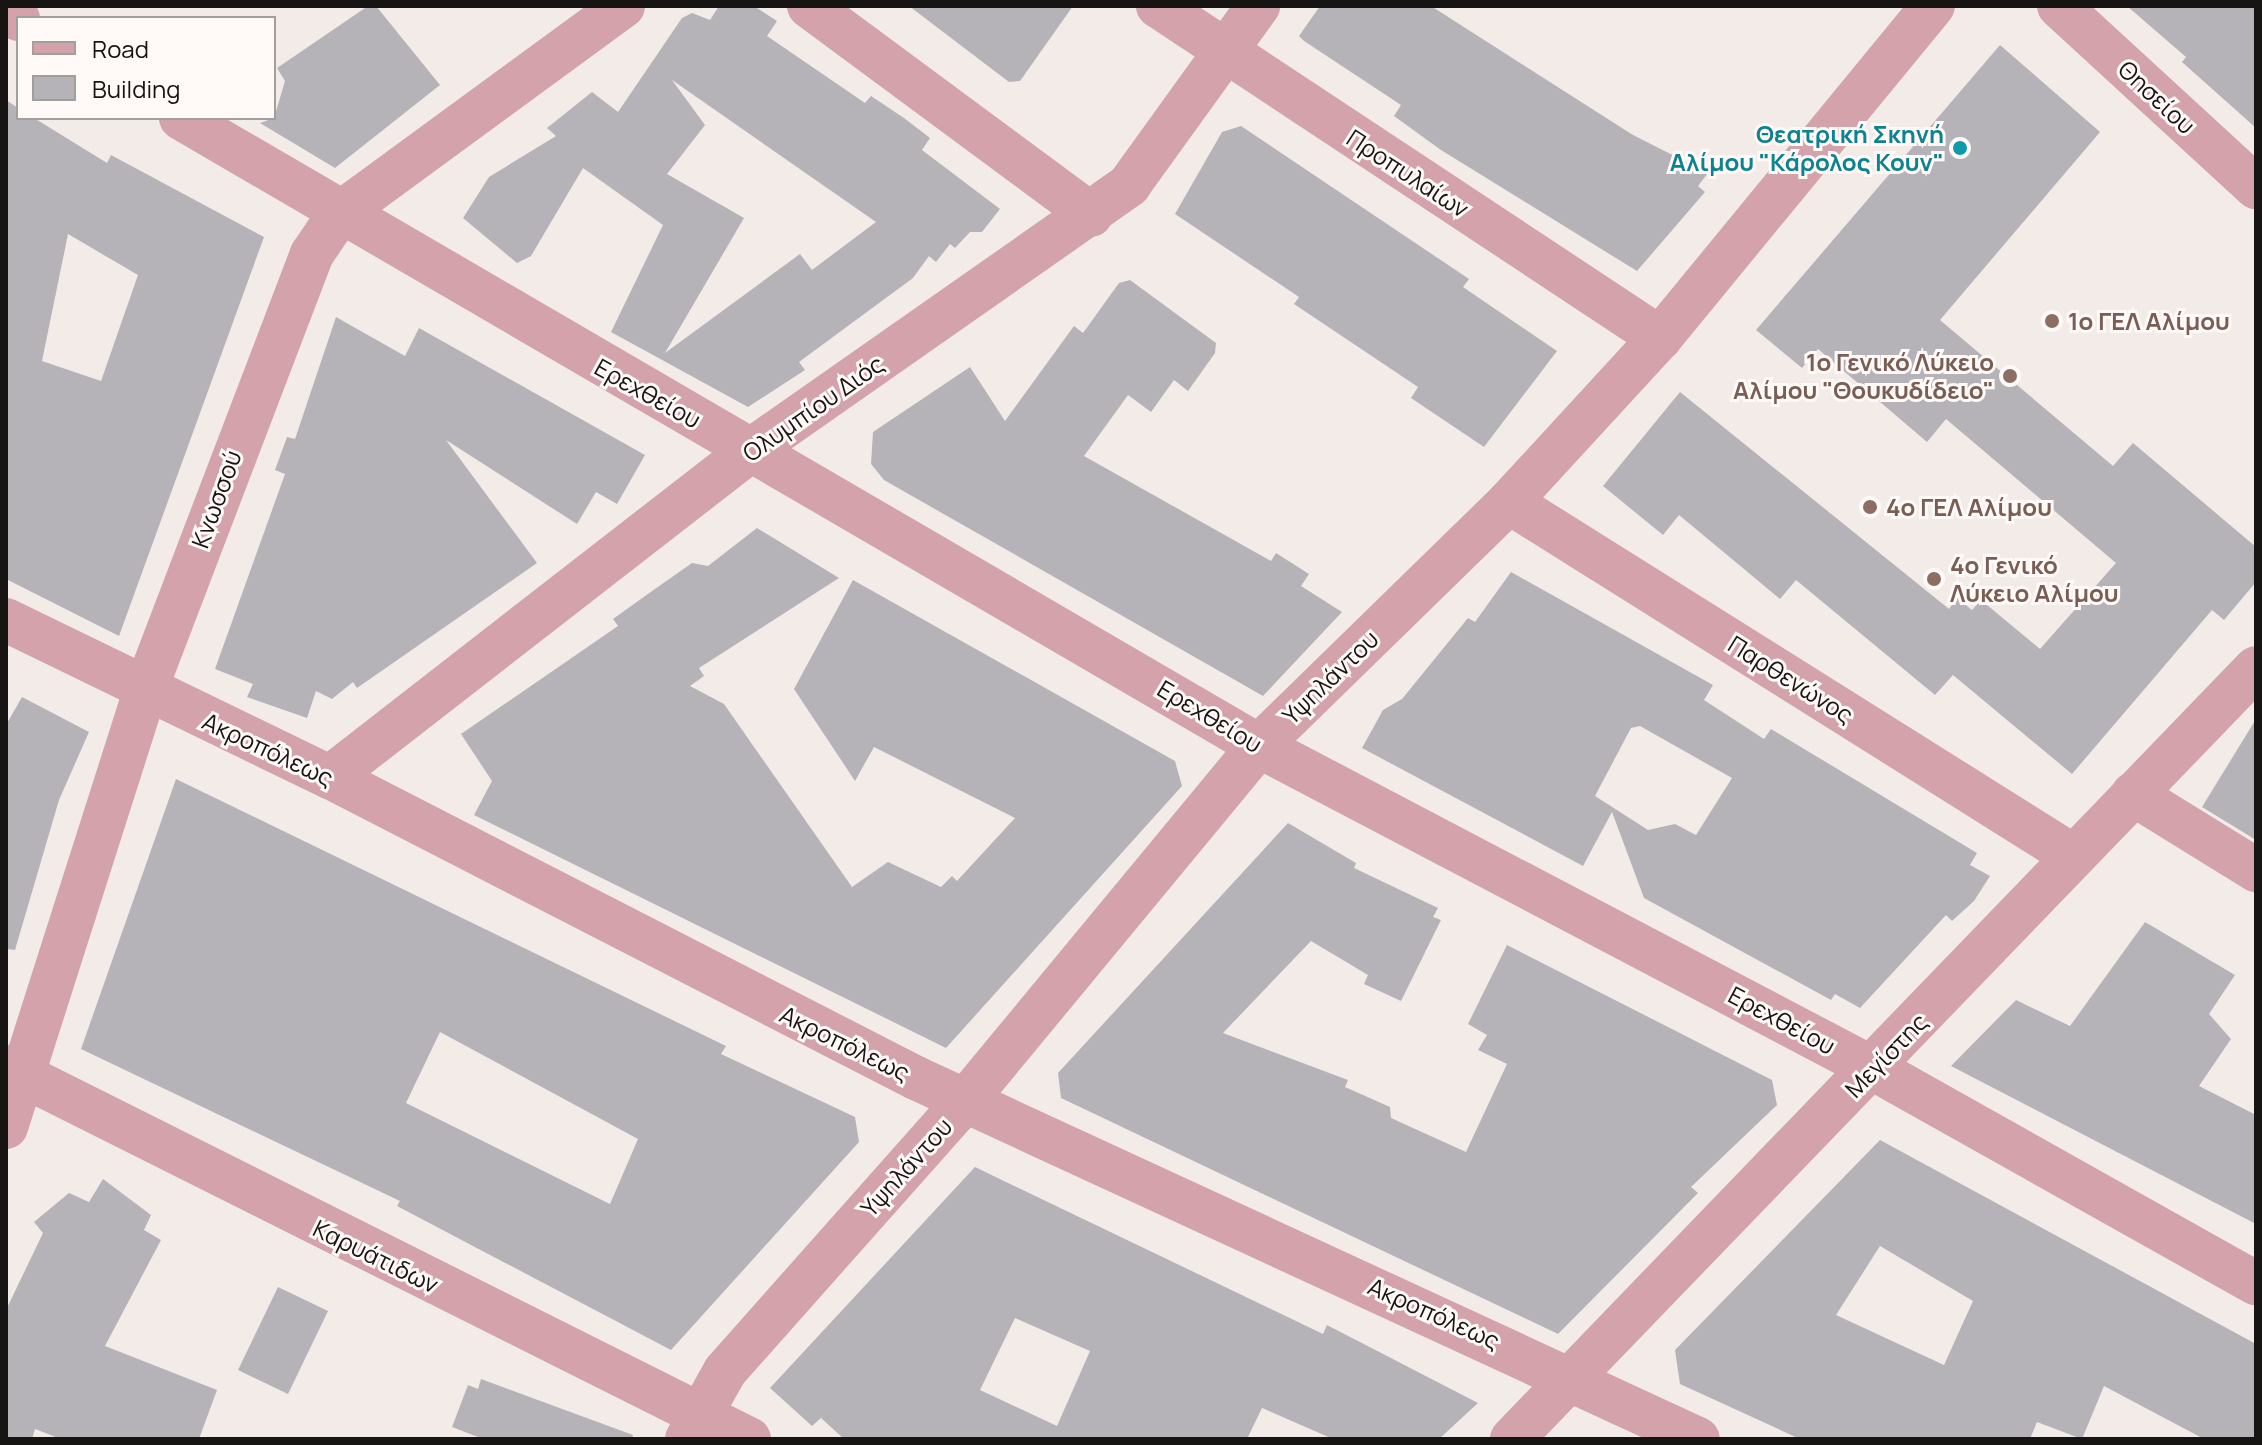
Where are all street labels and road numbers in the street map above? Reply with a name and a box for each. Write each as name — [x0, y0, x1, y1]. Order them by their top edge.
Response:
street label: Θησείου — [2113, 54, 2201, 140]
street label: Προπυλαίων — [1342, 123, 1474, 223]
street label: Ολυμπίου Διός — [737, 349, 889, 467]
street label: Ερεχθείου — [590, 352, 706, 434]
street label: Κνωσσού — [185, 446, 247, 552]
street label: Υψηλάντου — [1276, 624, 1384, 730]
street label: Παρθενώνος — [1723, 629, 1859, 729]
street label: Ερεχθείου — [1153, 674, 1267, 758]
street label: Ακροπόλεως — [198, 706, 338, 792]
street label: Ερεχθείου — [1724, 980, 1840, 1060]
street label: Ακροπόλεως — [775, 999, 915, 1087]
street label: Μεγίστης — [1839, 1007, 1933, 1103]
street label: Υψηλάντου — [854, 1112, 958, 1222]
street label: Καρυάτιδων — [309, 1213, 443, 1299]
street label: Ακροπόλεως — [1364, 1271, 1504, 1355]

